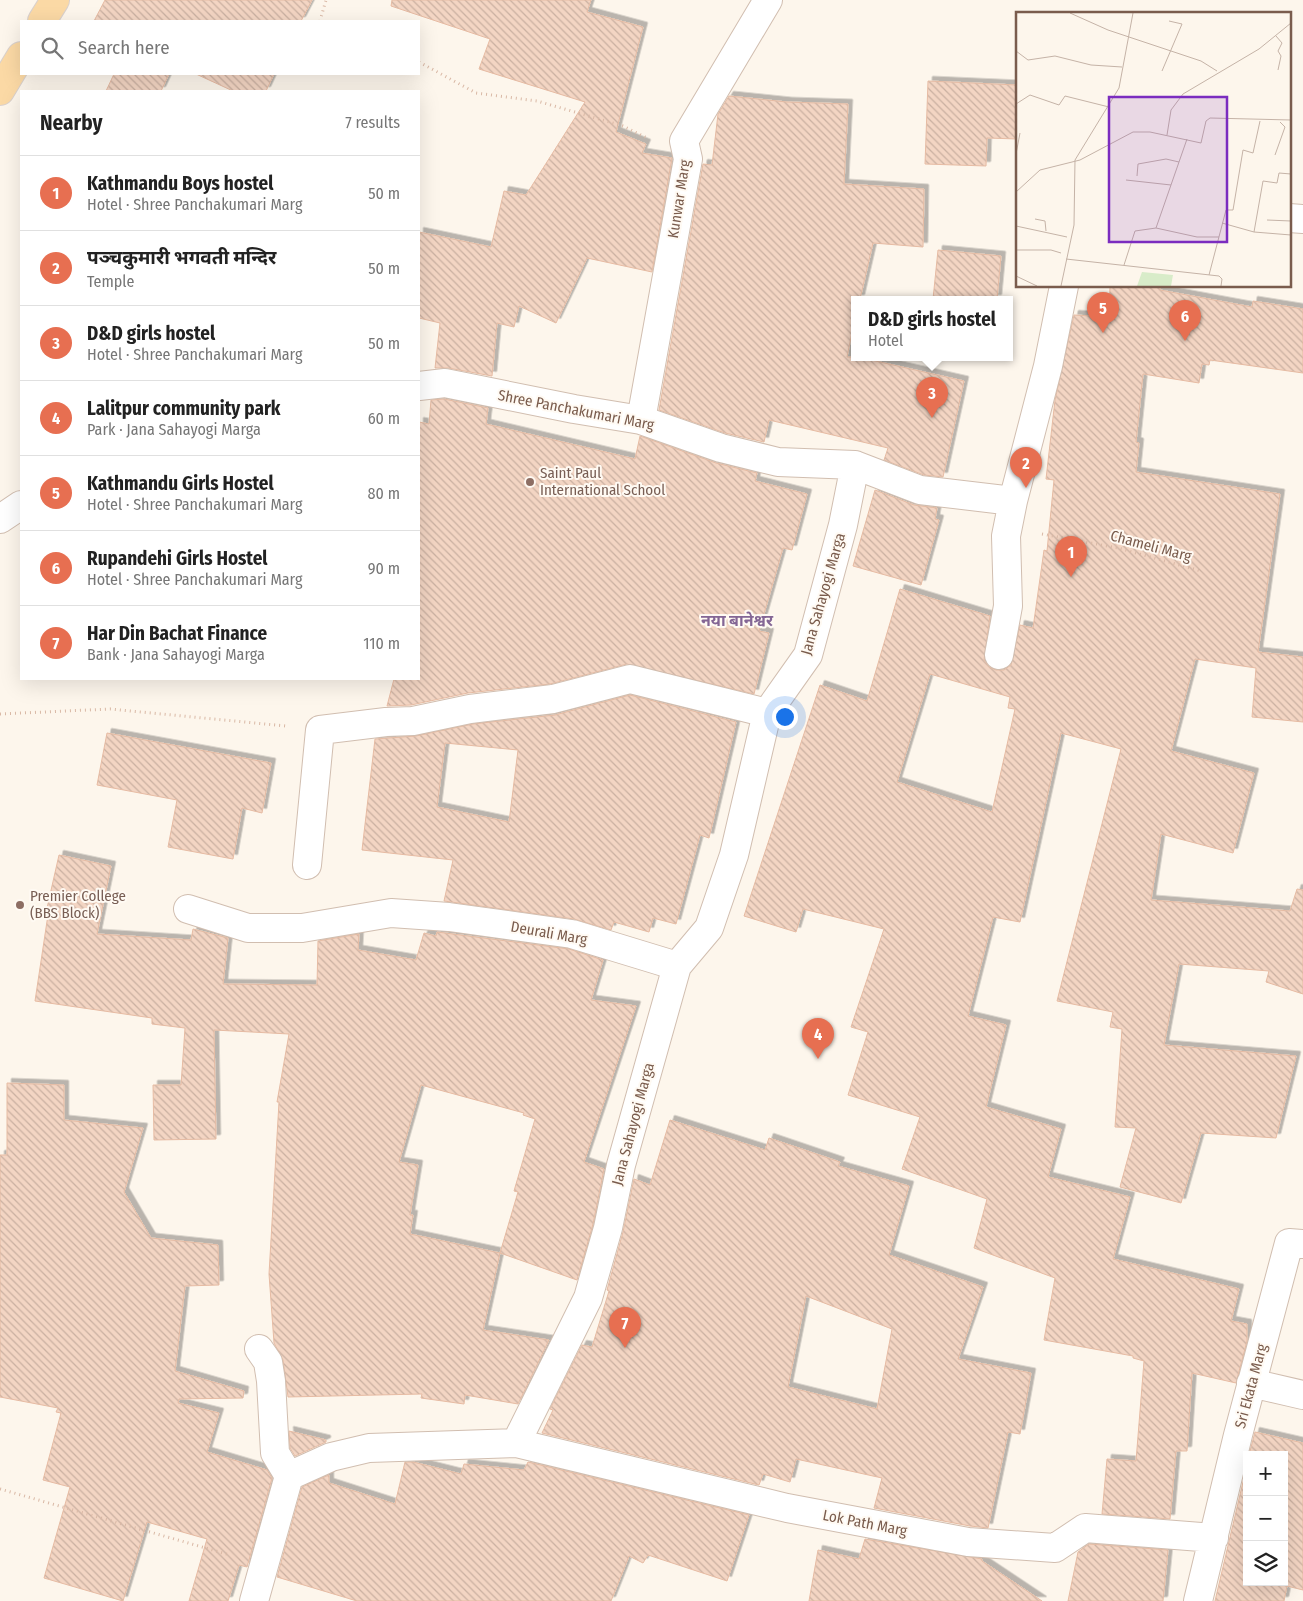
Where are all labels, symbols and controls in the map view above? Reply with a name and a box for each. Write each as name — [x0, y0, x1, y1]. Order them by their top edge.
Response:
inset map — [1016, 12, 1290, 288]
search box — [20, 20, 420, 75]
icon: search — [38, 34, 66, 62]
text: Search here — [78, 36, 170, 59]
text: Nearby — [40, 110, 102, 136]
text: 7 results — [345, 113, 400, 132]
street label: Kunwar Marg — [664, 158, 694, 240]
text: Kathmandu Boys hostel — [87, 172, 273, 195]
text: 1 — [53, 184, 59, 203]
text: 50 m — [368, 184, 400, 203]
text: Hotel · Shree Panchakumari Marg — [87, 195, 302, 214]
text: पञ्चकुमारी भगवती मन्दिर — [87, 246, 276, 269]
text: 2 — [52, 259, 60, 278]
text: 50 m — [368, 259, 400, 278]
text: Temple — [87, 272, 134, 291]
pin: 5 — [1087, 292, 1119, 333]
popup — [851, 296, 1013, 361]
pin: 6 — [1169, 300, 1201, 341]
text: D&D girls hostel — [868, 308, 996, 331]
text: D&D girls hostel — [87, 322, 215, 345]
text: Hotel — [868, 331, 903, 350]
text: 3 — [52, 334, 60, 353]
text: 50 m — [368, 334, 400, 353]
text: Hotel · Shree Panchakumari Marg — [87, 345, 302, 364]
pin: 3 — [916, 377, 948, 418]
street label: Shree Panchakumari Marg — [496, 386, 656, 434]
text: Lalitpur community park — [87, 397, 281, 420]
text: 4 — [52, 409, 60, 428]
text: 60 m — [368, 409, 400, 428]
text: Park · Jana Sahayogi Marga — [87, 420, 261, 439]
pin: 2 — [1010, 447, 1042, 488]
place label: Saint Paul International School — [540, 464, 665, 499]
text: Kathmandu Girls Hostel — [87, 472, 274, 495]
marker: Saint Paul International School — [524, 476, 536, 488]
text: 5 — [52, 484, 60, 503]
text: 80 m — [368, 484, 400, 503]
text: Hotel · Shree Panchakumari Marg — [87, 495, 302, 514]
street label: Chameli Marg — [1109, 527, 1193, 565]
street label: Jana Sahayogi Marga — [797, 531, 849, 657]
pin: 1 — [1055, 536, 1087, 577]
text: Rupandehi Girls Hostel — [87, 547, 268, 570]
text: 6 — [52, 559, 60, 578]
text: 90 m — [368, 559, 400, 578]
text: Hotel · Shree Panchakumari Marg — [87, 570, 302, 589]
district label: नया बानेश्वर — [701, 611, 774, 630]
text: Har Din Bachat Finance — [87, 622, 267, 645]
text: 7 — [53, 634, 59, 653]
text: 110 m — [363, 634, 400, 653]
text: Bank · Jana Sahayogi Marga — [87, 645, 265, 664]
your location — [772, 704, 798, 730]
place label: Premier College (BBS Block) — [30, 887, 126, 922]
marker: Premier College (BBS Block) — [14, 899, 26, 911]
street label: Deurali Marg — [509, 917, 589, 949]
pin: 4 — [802, 1018, 834, 1059]
street label: Jana Sahayogi Marga — [608, 1061, 658, 1187]
pin: 7 — [609, 1307, 641, 1348]
street label: Sri Ekata Marg — [1231, 1342, 1271, 1430]
map controls — [1243, 1451, 1288, 1586]
button: + — [1243, 1451, 1288, 1496]
button: − — [1243, 1496, 1288, 1541]
street label: Lok Path Marg — [821, 1506, 909, 1540]
button: layers — [1243, 1541, 1288, 1586]

